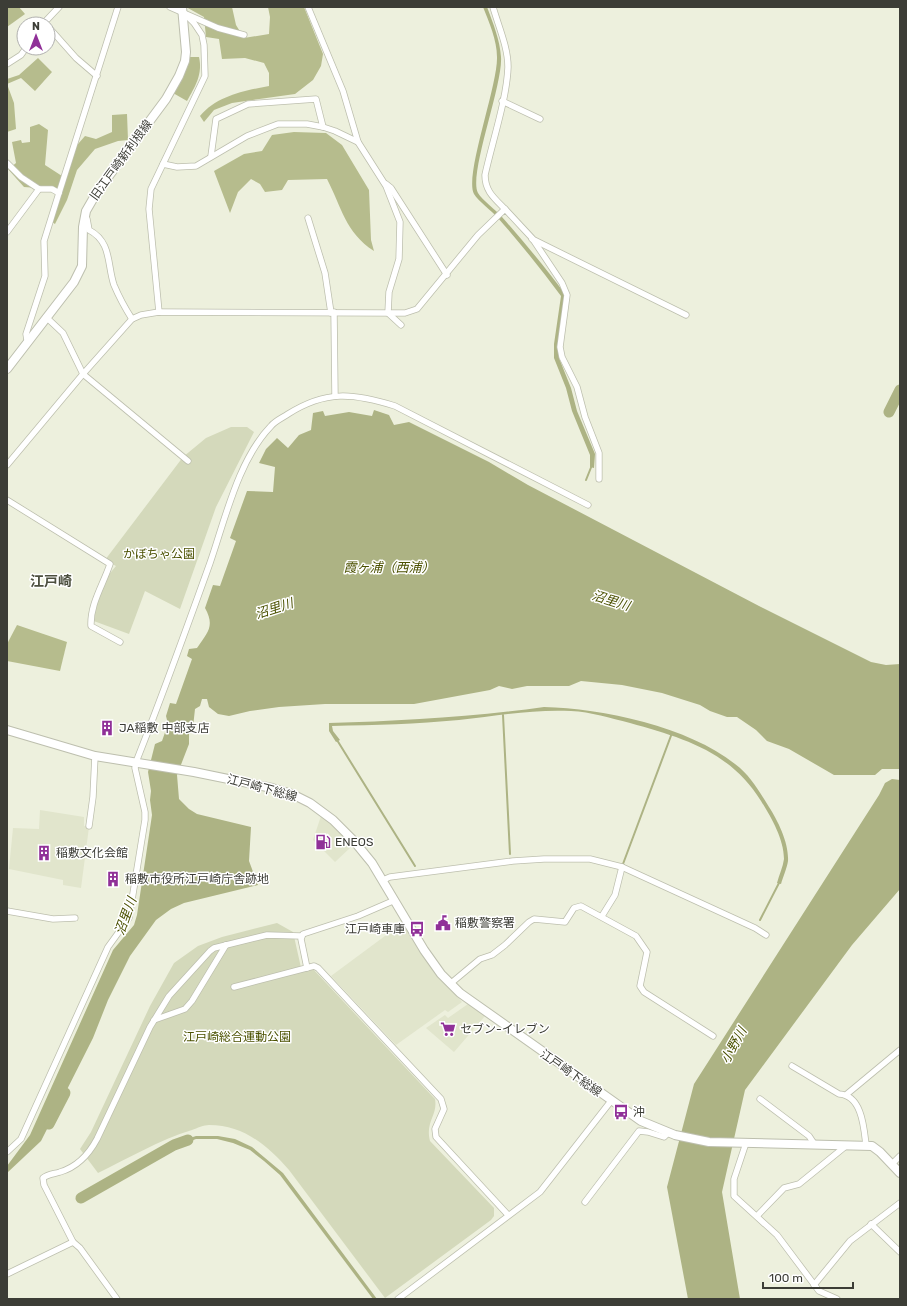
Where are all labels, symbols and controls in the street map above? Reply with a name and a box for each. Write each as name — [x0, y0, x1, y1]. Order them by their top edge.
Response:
north arrow — [16, 16, 56, 56]
text: N — [32, 20, 40, 33]
street label: 旧江戸崎新利根線 — [87, 117, 155, 203]
park label: かぼちゃ公園 — [123, 547, 195, 561]
water label: 霞ヶ浦（西浦） — [343, 560, 435, 575]
district label: 江戸崎 — [30, 573, 72, 590]
water label: 沼里川 — [590, 588, 634, 614]
water label: 沼里川 — [253, 595, 297, 622]
building icon: JA稲敷 中部支店 — [98, 719, 116, 737]
place label: JA稲敷 中部支店 — [119, 721, 209, 735]
street label: 江戸崎下総線 — [225, 772, 299, 804]
fuel station icon: ENEOS — [314, 833, 332, 851]
place label: ENEOS — [335, 835, 373, 849]
building icon: 稲敷文化会館 — [35, 844, 53, 862]
place label: 稲敷文化会館 — [56, 846, 128, 860]
building icon: 稲敷市役所江戸崎庁舎跡地 — [104, 870, 122, 888]
place label: 稲敷市役所江戸崎庁舎跡地 — [125, 872, 269, 886]
water label: 沼里川 — [112, 893, 140, 937]
public building icon: 稲敷警察署 — [434, 914, 452, 932]
place label: 稲敷警察署 — [455, 916, 515, 930]
bus stop icon: 江戸崎車庫 — [408, 920, 426, 938]
place label: 江戸崎車庫 — [345, 922, 405, 936]
supermarket icon: セブン-イレブン — [439, 1020, 457, 1038]
place label: セブン-イレブン — [460, 1022, 550, 1036]
water label: 小野川 — [717, 1023, 750, 1066]
park label: 江戸崎総合運動公園 — [183, 1030, 291, 1044]
street label: 江戸崎下総線 — [537, 1047, 605, 1099]
bus stop icon: 沖 — [612, 1103, 630, 1121]
place label: 沖 — [633, 1105, 645, 1119]
scale bar — [763, 1264, 853, 1290]
text: 100 m — [769, 1271, 803, 1285]

